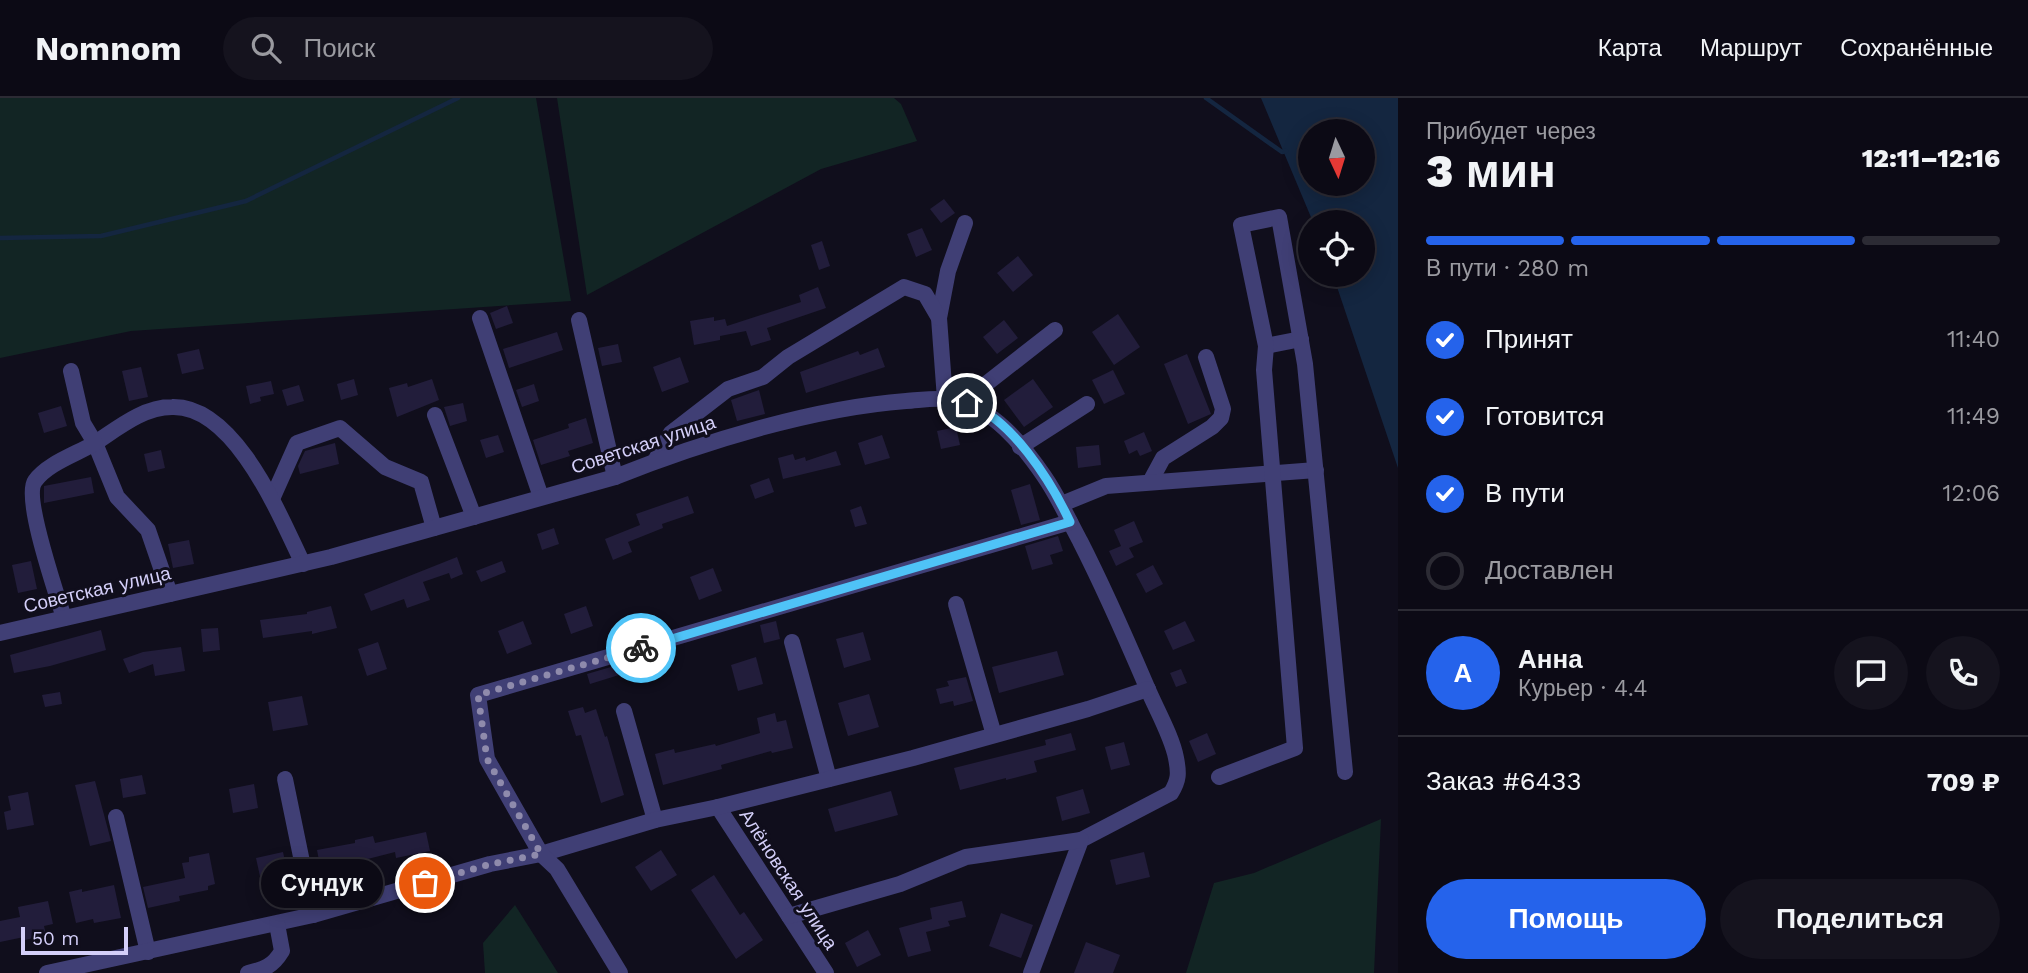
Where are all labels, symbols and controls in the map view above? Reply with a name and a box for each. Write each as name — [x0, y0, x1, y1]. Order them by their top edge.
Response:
search box — [223, 17, 713, 80]
text: Nomnom — [35, 29, 181, 68]
icon: search — [247, 29, 285, 67]
text: Поиск — [303, 33, 376, 63]
text: Карта — [1598, 34, 1662, 62]
text: Маршрут — [1700, 34, 1802, 62]
text: Сохранённые — [1840, 34, 1993, 62]
text: Прибудет через — [1426, 118, 1596, 145]
north arrow — [1298, 119, 1376, 196]
map controls — [1298, 119, 1375, 287]
text: 12:11–12:16 — [1862, 143, 2000, 173]
text: 3 мин — [1426, 144, 1556, 198]
button: locate — [1298, 210, 1375, 287]
text: В пути · 280 m — [1426, 255, 1589, 282]
icon: check — [1426, 321, 1464, 359]
text: Принят — [1485, 324, 1573, 354]
text: 11:40 — [1947, 326, 2000, 353]
pin — [937, 373, 997, 433]
icon: home — [948, 384, 986, 422]
icon: check — [1426, 398, 1464, 436]
text: Готовится — [1485, 401, 1604, 431]
text: 11:49 — [1947, 403, 2000, 430]
street label: Советская улица — [568, 410, 719, 479]
icon: check — [1426, 475, 1464, 513]
text: В пути — [1485, 478, 1565, 508]
text: 12:06 — [1943, 480, 2000, 507]
text: Доставлен — [1485, 555, 1614, 585]
street label: Советская улица — [21, 561, 173, 618]
courier — [606, 613, 676, 683]
icon: bike — [622, 629, 660, 667]
button: chat — [1834, 636, 1908, 710]
button: phone — [1926, 636, 2000, 710]
text: Анна — [1518, 644, 1583, 674]
text: А — [1454, 658, 1472, 688]
text: Курьер · 4.4 — [1518, 675, 1648, 702]
text: Заказ #6433 — [1426, 766, 1582, 796]
text: 709 ₽ — [1927, 767, 2000, 797]
street label: Алёновская улица — [735, 805, 843, 954]
pin — [395, 853, 455, 913]
callout: Сундук — [260, 858, 383, 908]
icon: bag — [406, 864, 444, 902]
text: Сундук — [281, 870, 363, 897]
button: Помощь — [1426, 879, 1706, 959]
button: Поделиться — [1720, 879, 2000, 959]
scale bar — [21, 924, 128, 956]
text: 50 m — [32, 927, 79, 950]

